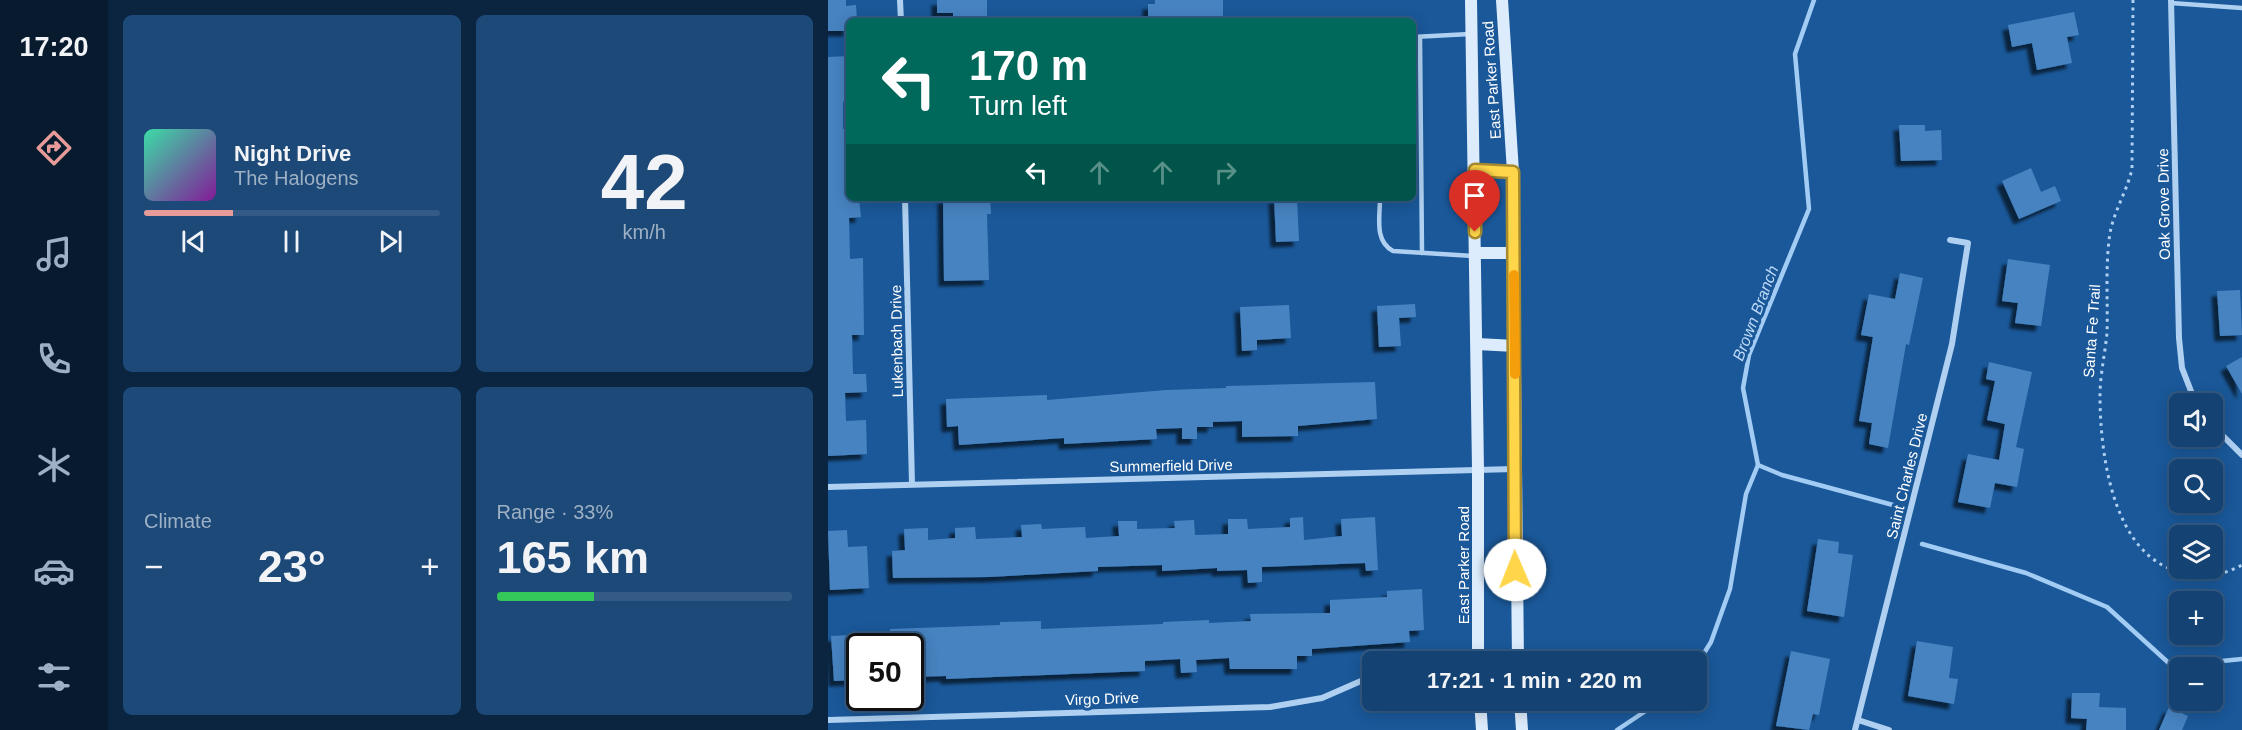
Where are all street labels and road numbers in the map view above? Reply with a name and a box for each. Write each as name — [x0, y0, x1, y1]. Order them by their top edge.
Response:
street label: East Parker Road — [1479, 20, 1504, 140]
street label: Oak Grove Drive — [2154, 148, 2173, 260]
street label: Santa Fe Trail — [2080, 284, 2103, 378]
street label: Lukenbach Drive — [887, 285, 906, 397]
street label: Saint Charles Drive — [1883, 411, 1930, 541]
street label: Summerfield Drive — [1109, 456, 1233, 475]
street label: East Parker Road — [1455, 506, 1472, 624]
street label: Virgo Drive — [1065, 689, 1139, 708]

